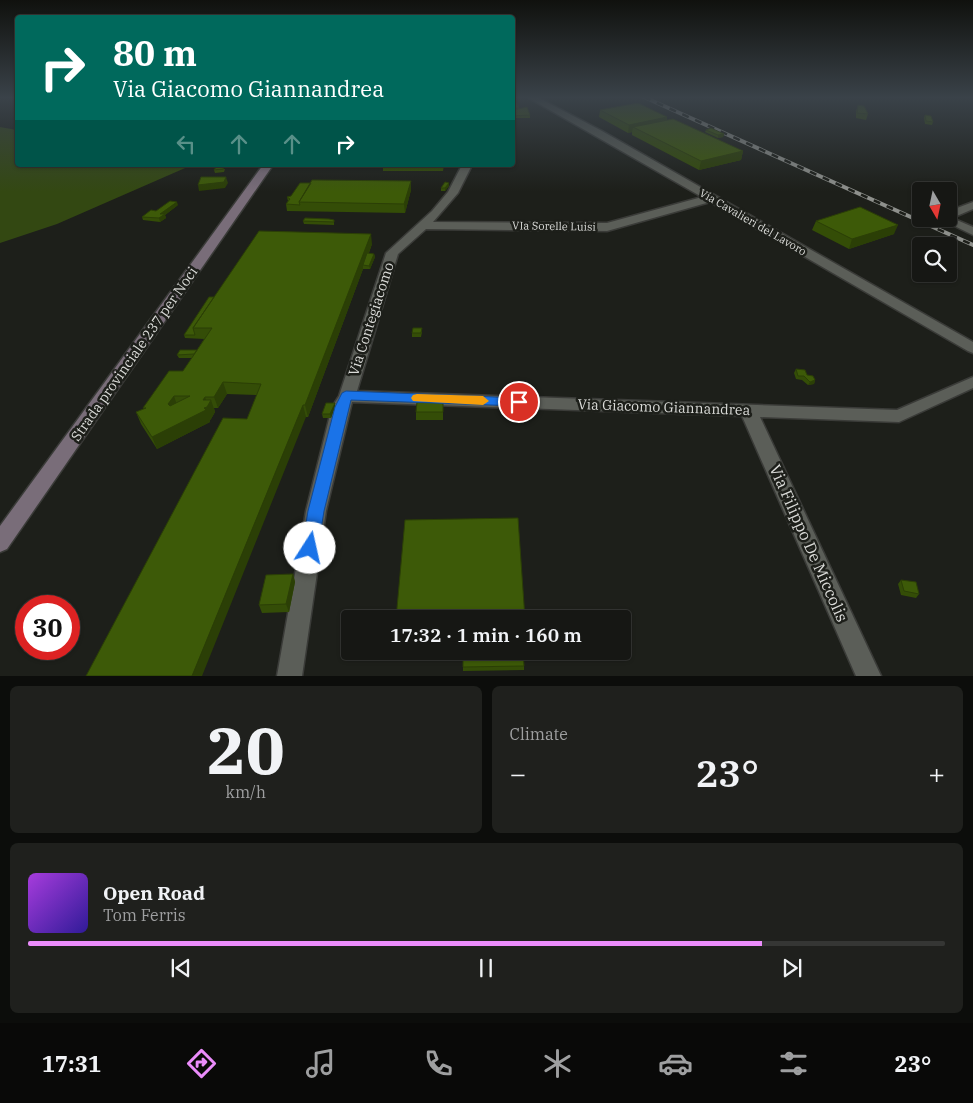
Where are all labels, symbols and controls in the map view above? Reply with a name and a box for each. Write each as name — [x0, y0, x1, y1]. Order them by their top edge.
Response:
text: 80 m — [113, 30, 197, 76]
icon: right — [30, 35, 95, 100]
text: Via Giacomo Giannandrea — [113, 74, 384, 103]
icon: left — [172, 130, 200, 158]
icon: ahead — [225, 130, 253, 158]
icon: ahead — [278, 130, 306, 158]
icon: right — [331, 130, 359, 158]
north arrow — [912, 182, 958, 228]
map controls — [912, 182, 957, 282]
street label: Via Cavalieri del Lavoro — [697, 186, 809, 258]
street label: VIa Sorelle Luisi — [512, 218, 596, 234]
button: search — [912, 237, 957, 282]
street label: Via Contegiacomo — [344, 260, 398, 378]
street label: Strada provinciale 237 per Noci — [67, 263, 201, 445]
pin — [498, 381, 540, 423]
icon: arrive — [505, 388, 533, 416]
street label: Via Giacomo Giannandrea — [577, 395, 751, 419]
street label: Via Filippo De Miccolis — [765, 461, 853, 625]
position arrow — [283, 521, 335, 573]
speed limit sign: 30 — [15, 595, 80, 660]
text: 17:32 · 1 min · 160 m — [390, 623, 582, 647]
text: 20 — [207, 707, 285, 792]
text: Climate — [510, 724, 568, 744]
text: 23° — [696, 748, 759, 797]
text: − — [510, 755, 526, 792]
text: + — [928, 755, 945, 792]
text: km/h — [226, 782, 266, 802]
text: Open Road — [103, 881, 205, 905]
text: Tom Ferris — [103, 905, 186, 925]
icon: previous — [167, 954, 195, 982]
icon: pause — [472, 954, 500, 982]
icon: next — [778, 954, 806, 982]
icon: directions — [184, 1046, 219, 1081]
icon: music — [303, 1046, 338, 1081]
icon: phone — [421, 1046, 456, 1081]
icon: climate — [540, 1046, 575, 1081]
icon: car — [658, 1046, 693, 1081]
icon: filters — [776, 1046, 811, 1081]
text: 17:31 — [42, 1049, 101, 1078]
text: 23° — [895, 1049, 931, 1078]

